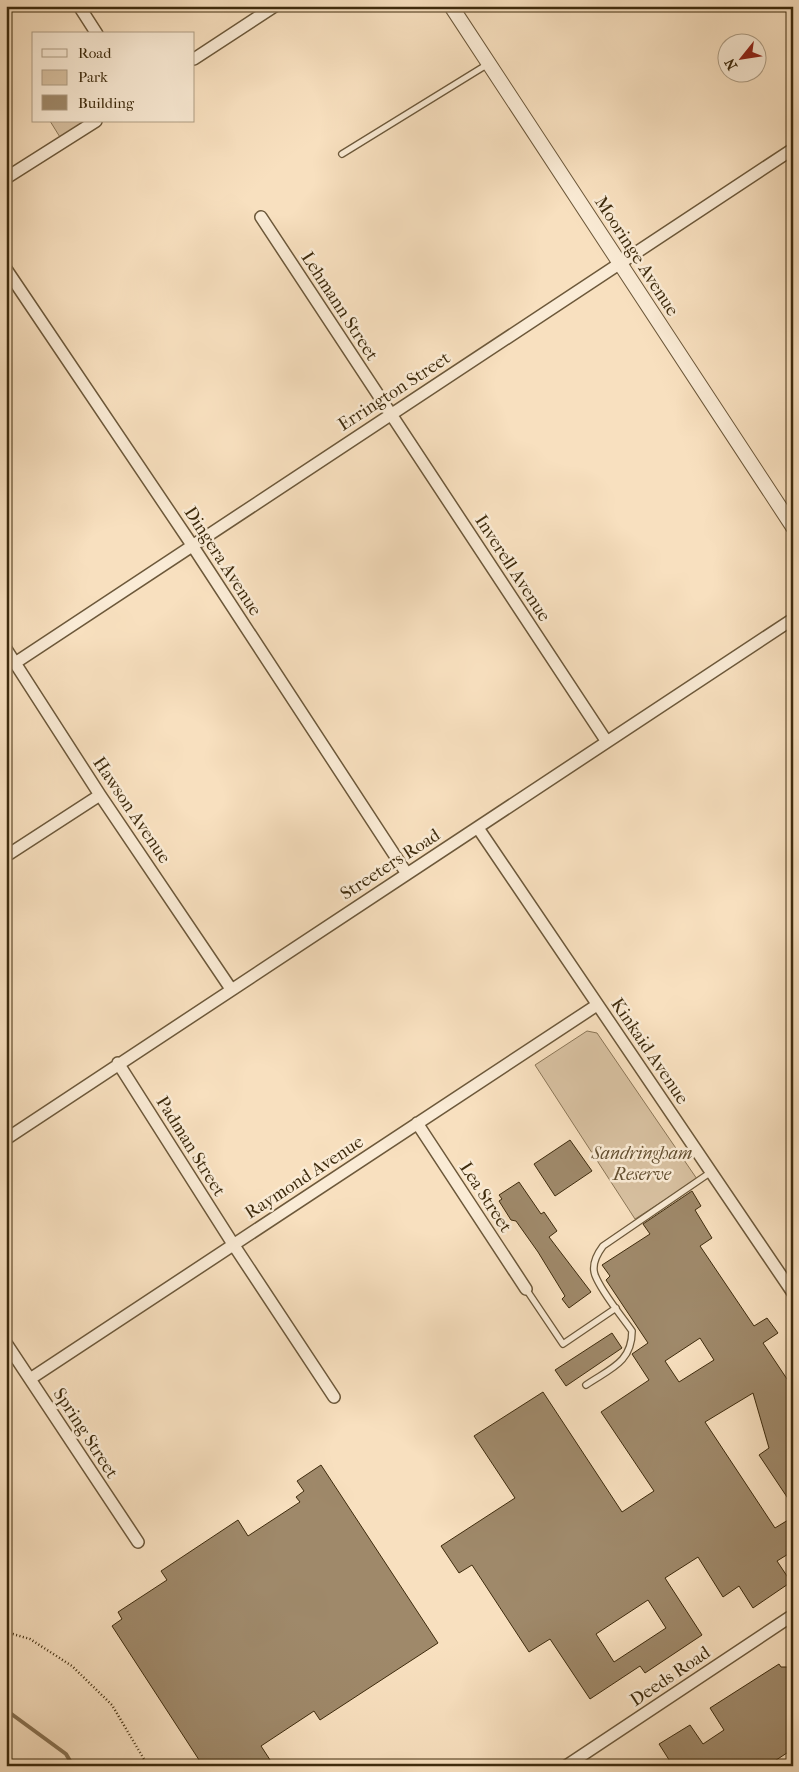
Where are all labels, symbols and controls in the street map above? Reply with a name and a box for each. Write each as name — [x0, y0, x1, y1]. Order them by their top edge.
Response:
legend — [32, 32, 195, 122]
north arrow — [716, 32, 766, 82]
text: Road — [78, 44, 112, 62]
text: N — [721, 55, 741, 73]
text: Park — [78, 68, 108, 86]
text: Building — [78, 94, 135, 112]
street label: Mooringe Avenue — [590, 193, 683, 320]
street label: Lehmann Street — [297, 248, 383, 365]
street label: Errington Street — [334, 347, 455, 435]
street label: Dingera Avenue — [179, 503, 266, 620]
street label: Inverell Avenue — [470, 511, 555, 626]
street label: Hawson Avenue — [88, 753, 175, 867]
street label: Streeters Road — [336, 824, 444, 904]
street label: Kinkaid Avenue — [606, 994, 693, 1108]
street label: Padman Street — [151, 1092, 230, 1201]
street label: Raymond Avenue — [241, 1131, 367, 1224]
park label: Sandringham Reserve — [591, 1143, 692, 1185]
street label: Lea Street — [455, 1158, 516, 1237]
street label: Spring Street — [49, 1384, 123, 1483]
street label: Deeds Road — [626, 1642, 714, 1711]

